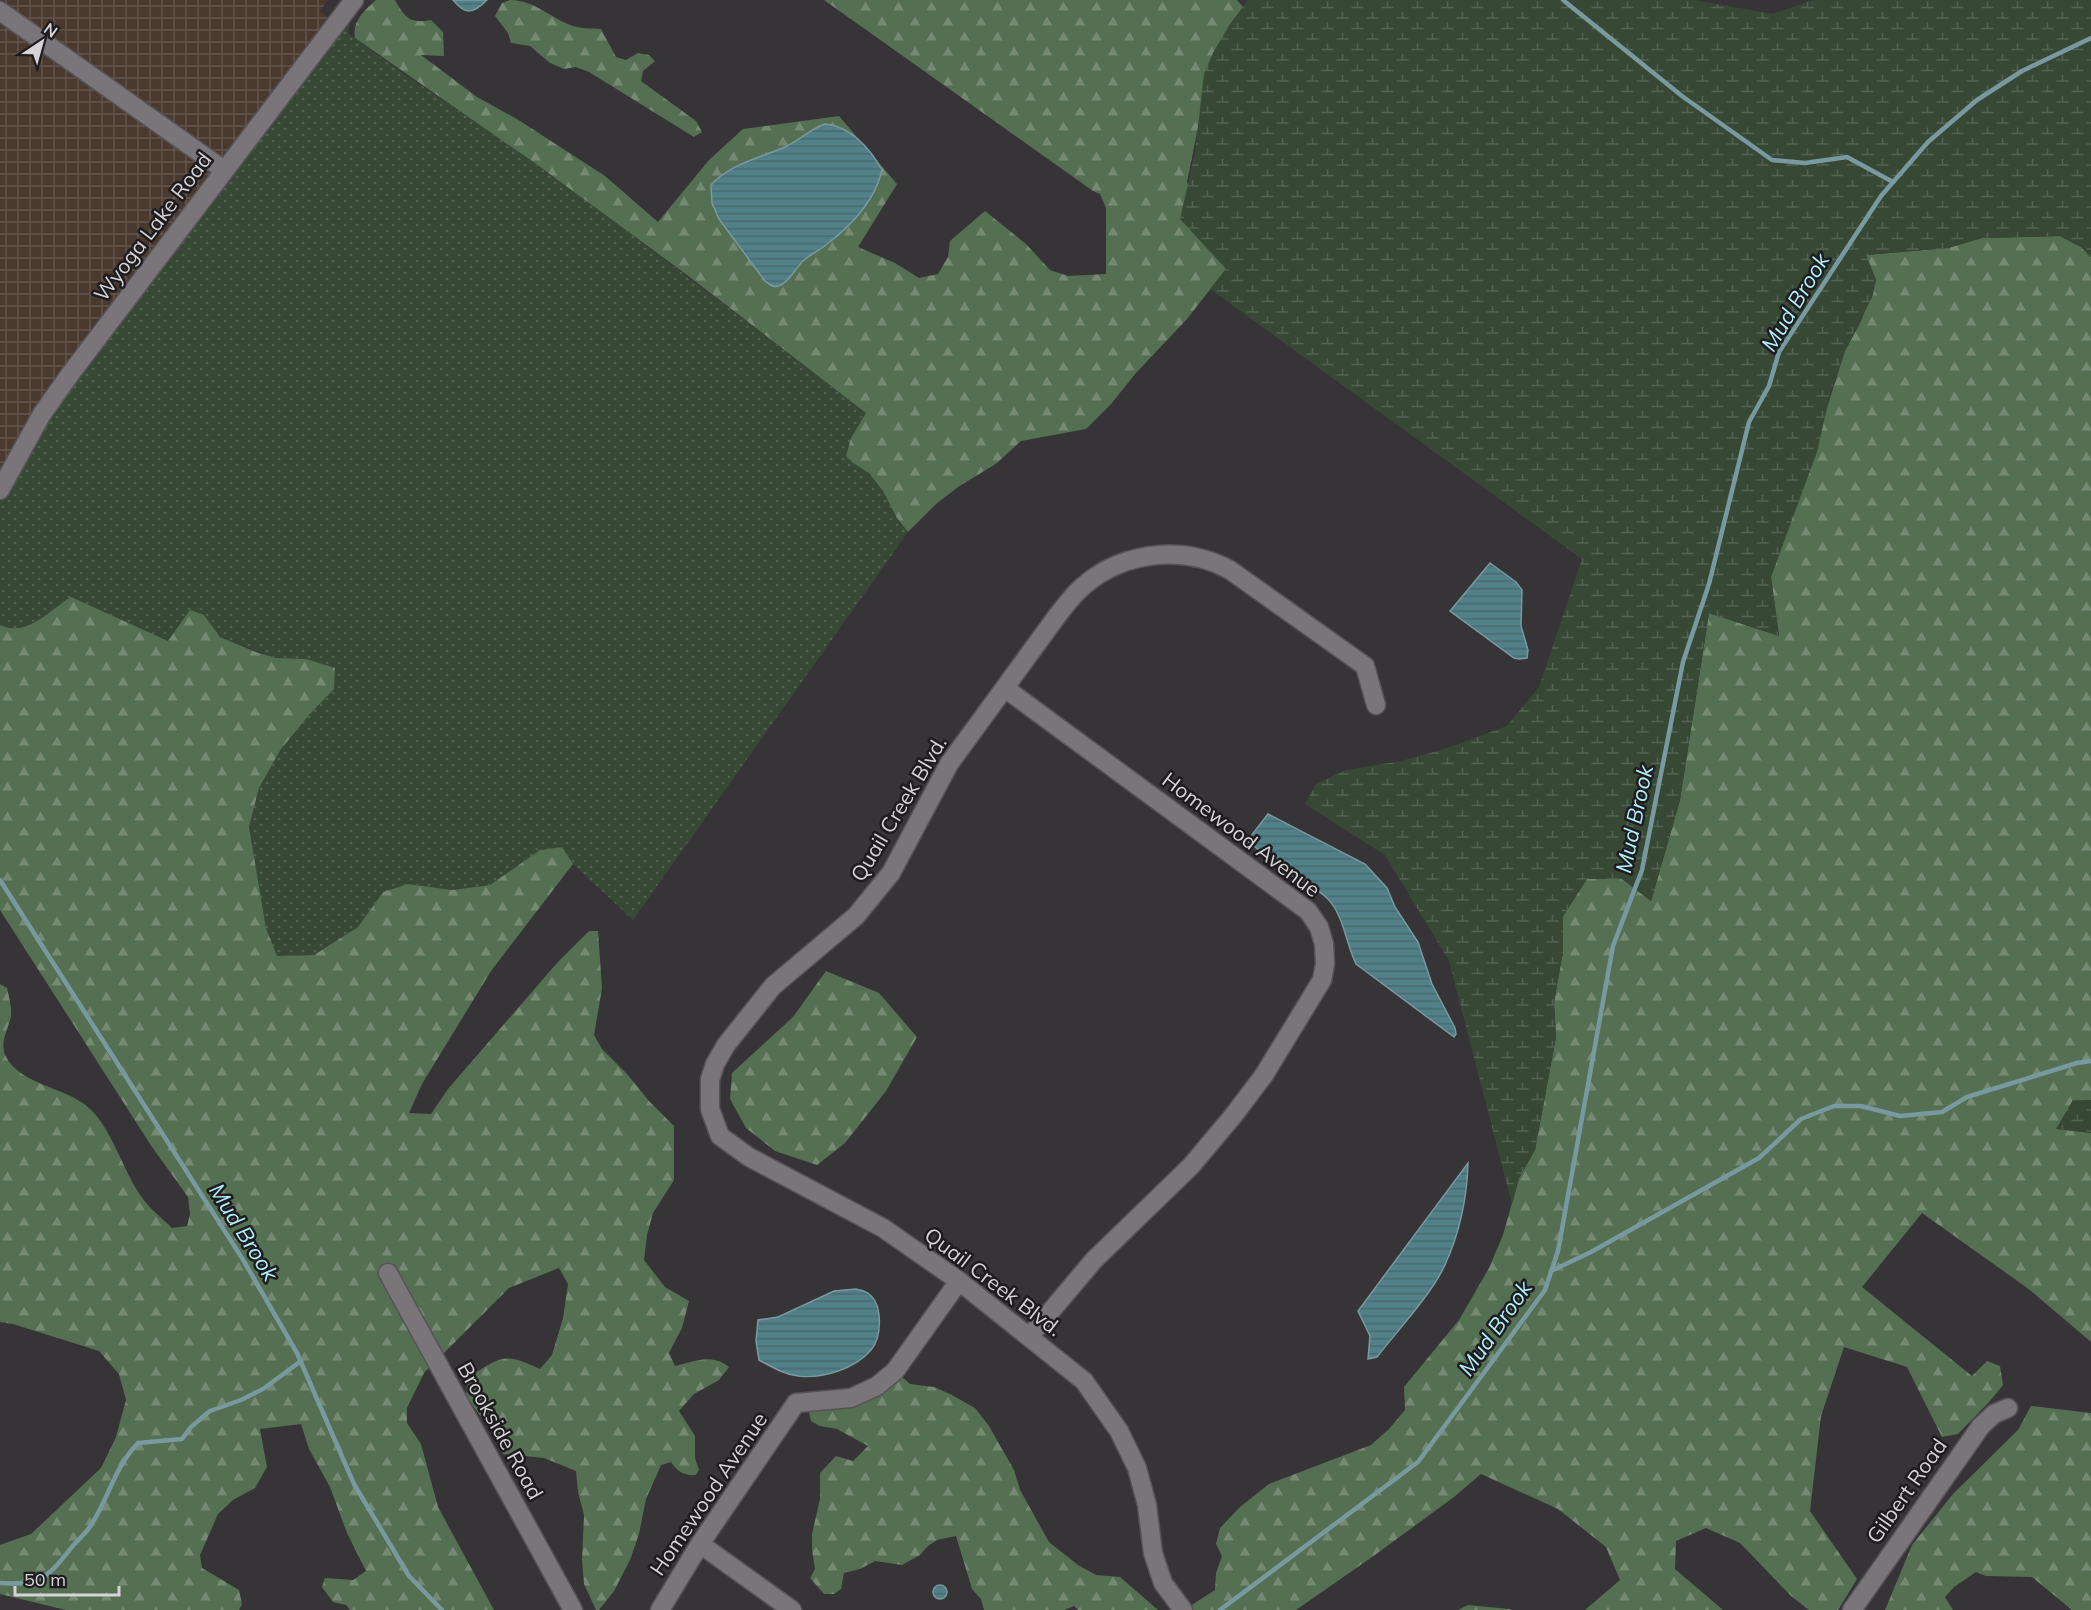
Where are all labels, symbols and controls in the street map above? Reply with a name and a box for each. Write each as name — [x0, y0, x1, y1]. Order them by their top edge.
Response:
north arrow — [12, 12, 72, 72]
text: N — [40, 18, 62, 42]
street label: Wyoga Lake Road — [88, 147, 217, 306]
water label: Mud Brook — [1755, 247, 1836, 356]
street label: Quail Creek Blvd. — [844, 731, 952, 886]
water label: Mud Brook — [1609, 762, 1659, 876]
street label: Homewood Avenue — [1157, 766, 1326, 902]
water label: Mud Brook — [203, 1178, 285, 1287]
street label: Quail Creek Blvd. — [920, 1221, 1067, 1341]
water label: Mud Brook — [1452, 1274, 1538, 1381]
street label: Brookside Road — [452, 1357, 549, 1504]
street label: Homewood Avenue — [644, 1407, 772, 1580]
street label: Gilbert Road — [1861, 1433, 1952, 1548]
scale bar — [15, 1559, 118, 1597]
text: 50 m — [24, 1568, 66, 1591]

